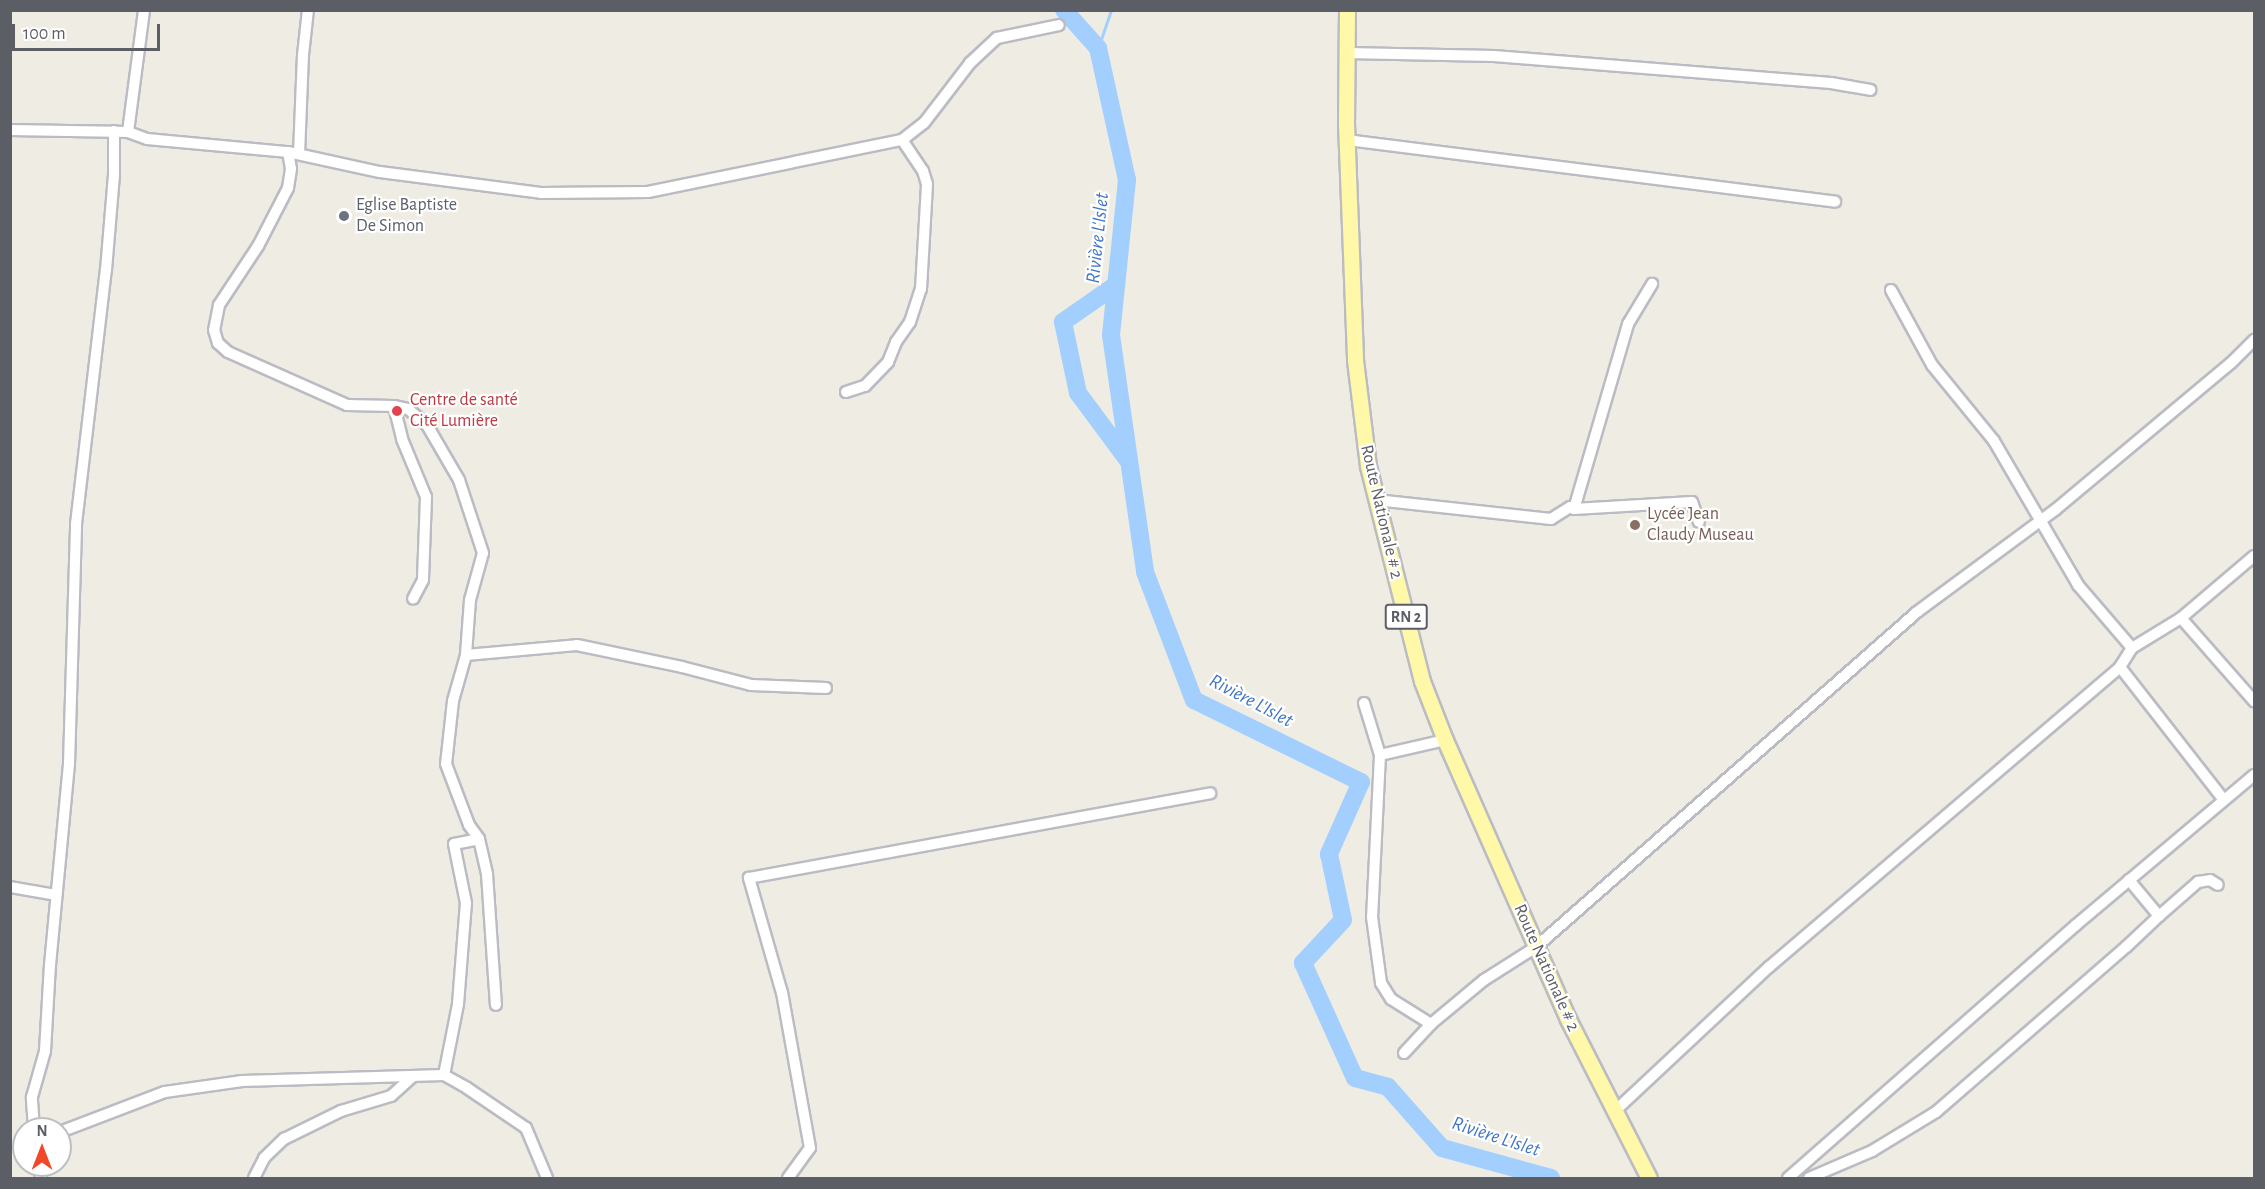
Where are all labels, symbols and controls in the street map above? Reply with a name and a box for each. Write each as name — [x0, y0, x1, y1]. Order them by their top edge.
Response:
scale bar — [15, 12, 164, 50]
text: 100 m — [23, 25, 66, 43]
water label: Rivière L'Islet — [1081, 191, 1115, 285]
place label: Eglise Baptiste De Simon — [356, 195, 457, 238]
marker: Eglise Baptiste De Simon — [337, 209, 351, 223]
place label: Centre de santé Cité Lumière — [410, 390, 518, 432]
marker: Centre de santé Cité Lumière — [388, 402, 406, 420]
street label: Route Nationale # 2 — [1355, 443, 1407, 581]
place label: Lycée Jean Claudy Museau — [1647, 504, 1754, 546]
marker: Lycée Jean Claudy Museau — [1628, 518, 1642, 532]
road number: RN 2 — [1384, 604, 1428, 630]
water label: Rivière L'Islet — [1205, 669, 1297, 733]
street label: Route Nationale # 2 — [1508, 901, 1584, 1035]
water label: Rivière L'Islet — [1449, 1111, 1543, 1163]
north arrow — [12, 1117, 72, 1177]
text: N — [36, 1123, 48, 1139]

